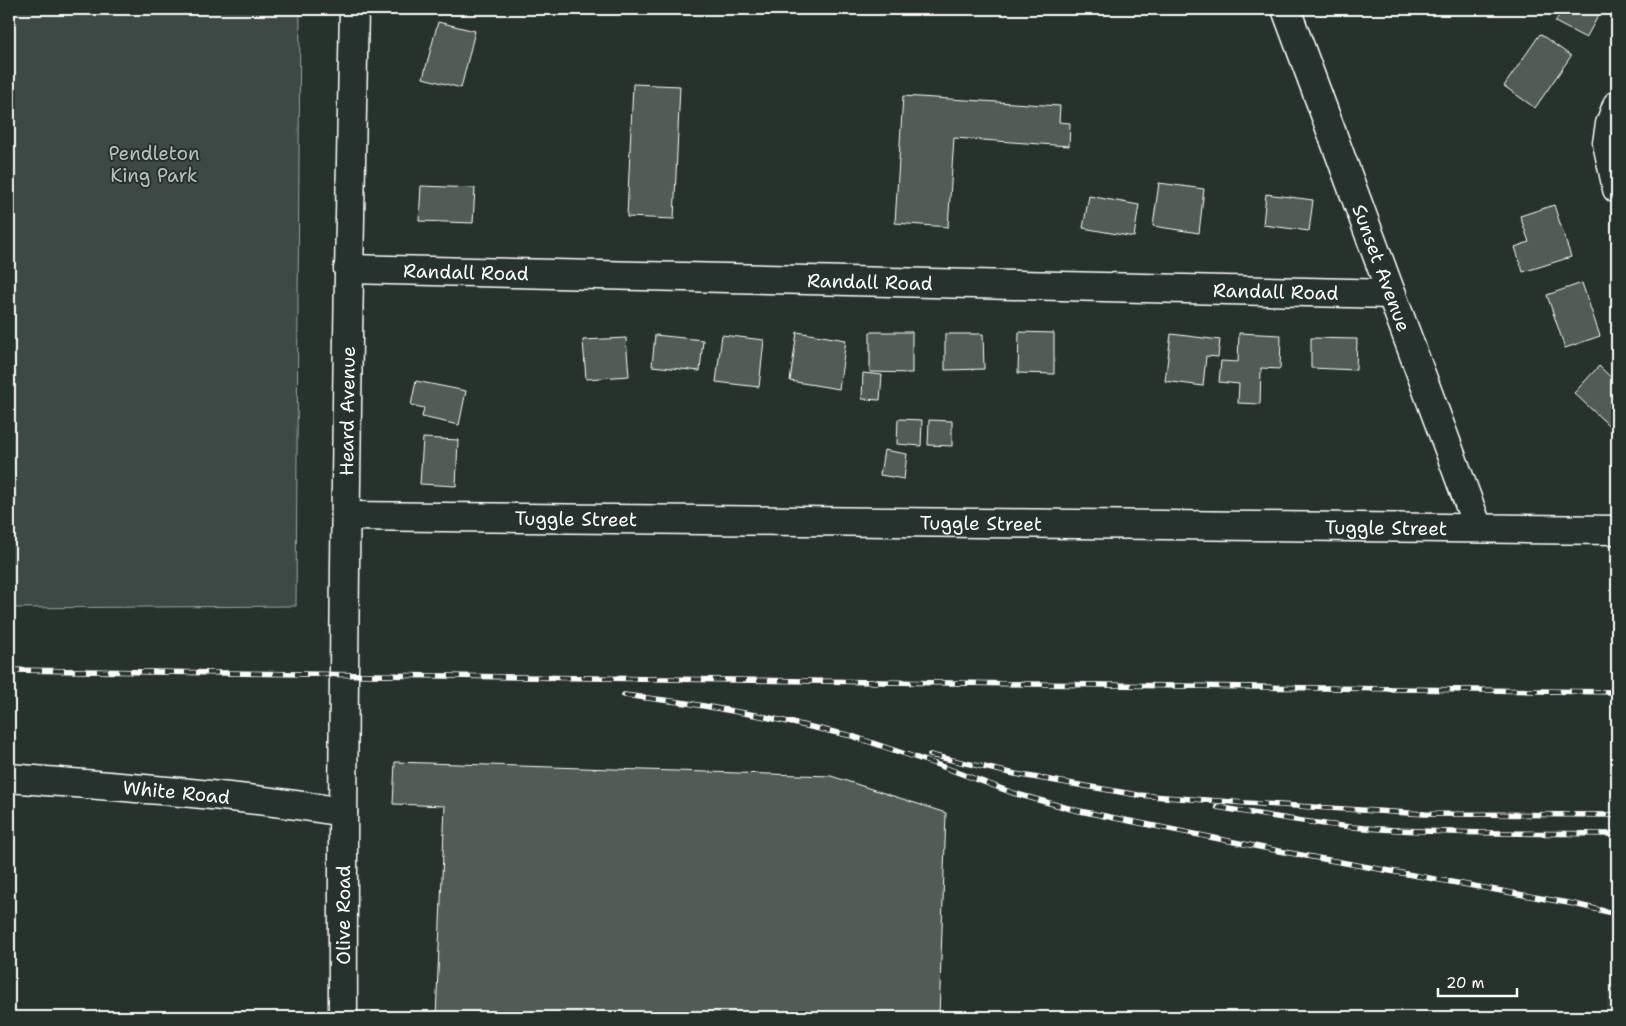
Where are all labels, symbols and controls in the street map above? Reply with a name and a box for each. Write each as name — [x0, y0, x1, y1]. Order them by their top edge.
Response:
park label: Pendleton King Park — [108, 141, 200, 188]
street label: Sunset Avenue — [1347, 201, 1417, 335]
street label: Randall Road — [403, 258, 529, 286]
street label: Randall Road — [807, 267, 933, 295]
street label: Randall Road — [1213, 277, 1339, 305]
street label: Heard Avenue — [333, 346, 360, 476]
street label: Tuggle Street — [515, 505, 637, 532]
street label: Tuggle Street — [920, 510, 1042, 536]
street label: Tuggle Street — [1325, 514, 1447, 541]
street label: White Road — [122, 775, 231, 809]
street label: Olive Road — [330, 865, 355, 965]
scale bar — [1438, 966, 1517, 998]
text: 20 m — [1446, 973, 1485, 993]

